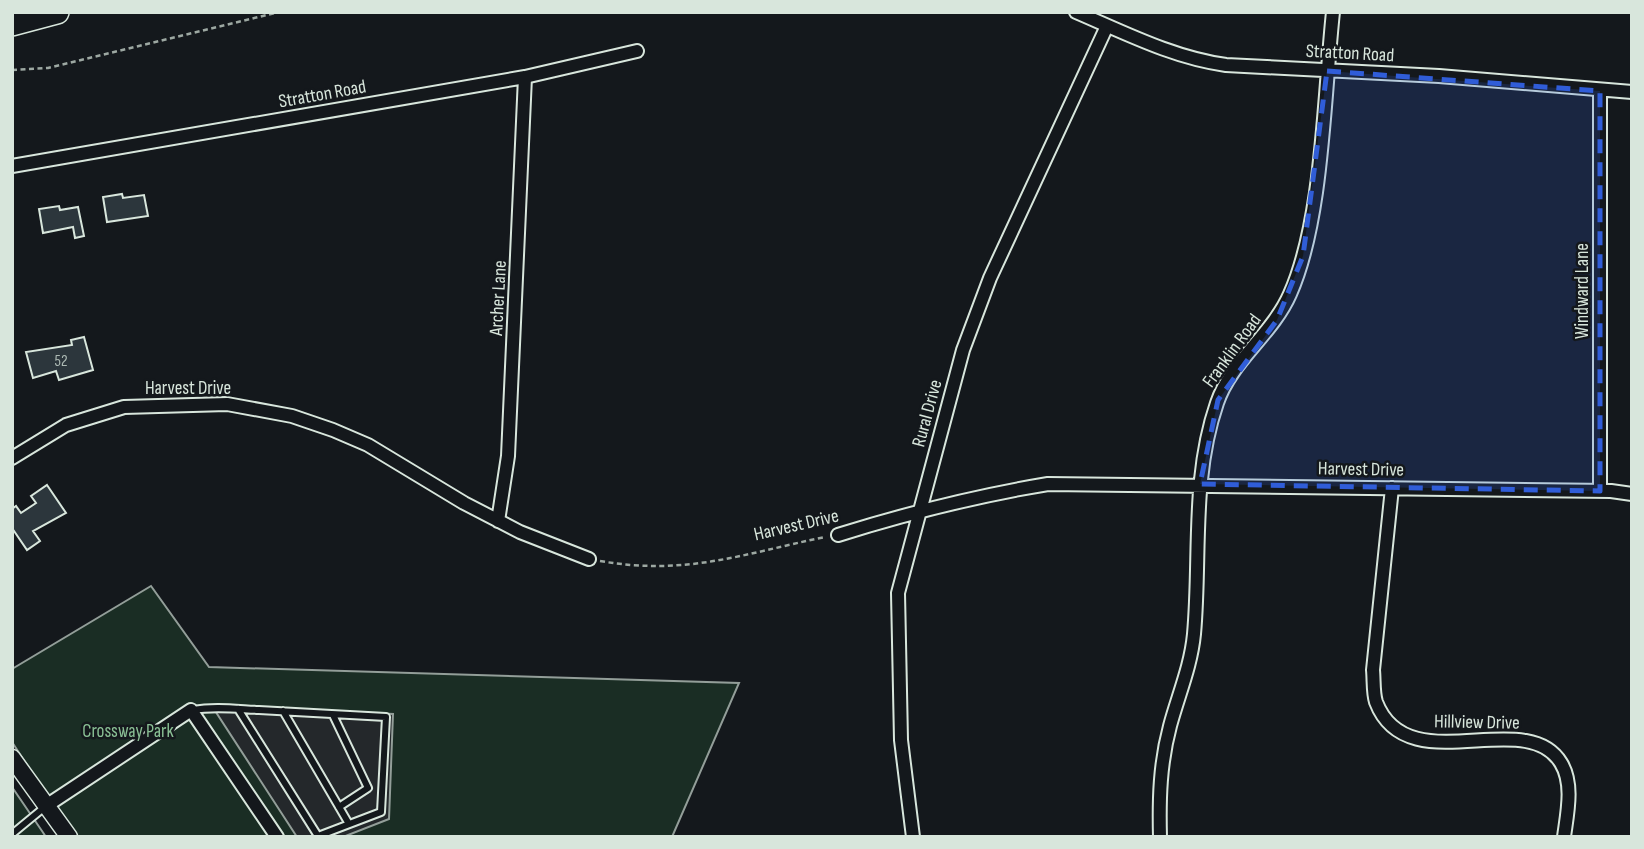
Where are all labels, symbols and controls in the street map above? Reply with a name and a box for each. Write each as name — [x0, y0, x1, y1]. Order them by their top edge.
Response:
street label: Stratton Road — [1305, 40, 1395, 67]
street label: Stratton Road — [277, 75, 368, 113]
street label: Windward Lane — [1571, 243, 1594, 339]
street label: Archer Lane — [485, 260, 512, 337]
street label: Franklin Road — [1198, 310, 1267, 392]
house number: 52 — [54, 352, 68, 371]
street label: Harvest Drive — [145, 377, 231, 400]
street label: Rural Drive — [907, 377, 947, 450]
street label: Harvest Drive — [1318, 457, 1404, 482]
street label: Harvest Drive — [752, 505, 841, 546]
street label: Hillview Drive — [1434, 710, 1520, 735]
park label: Crossway Park — [82, 720, 174, 743]

